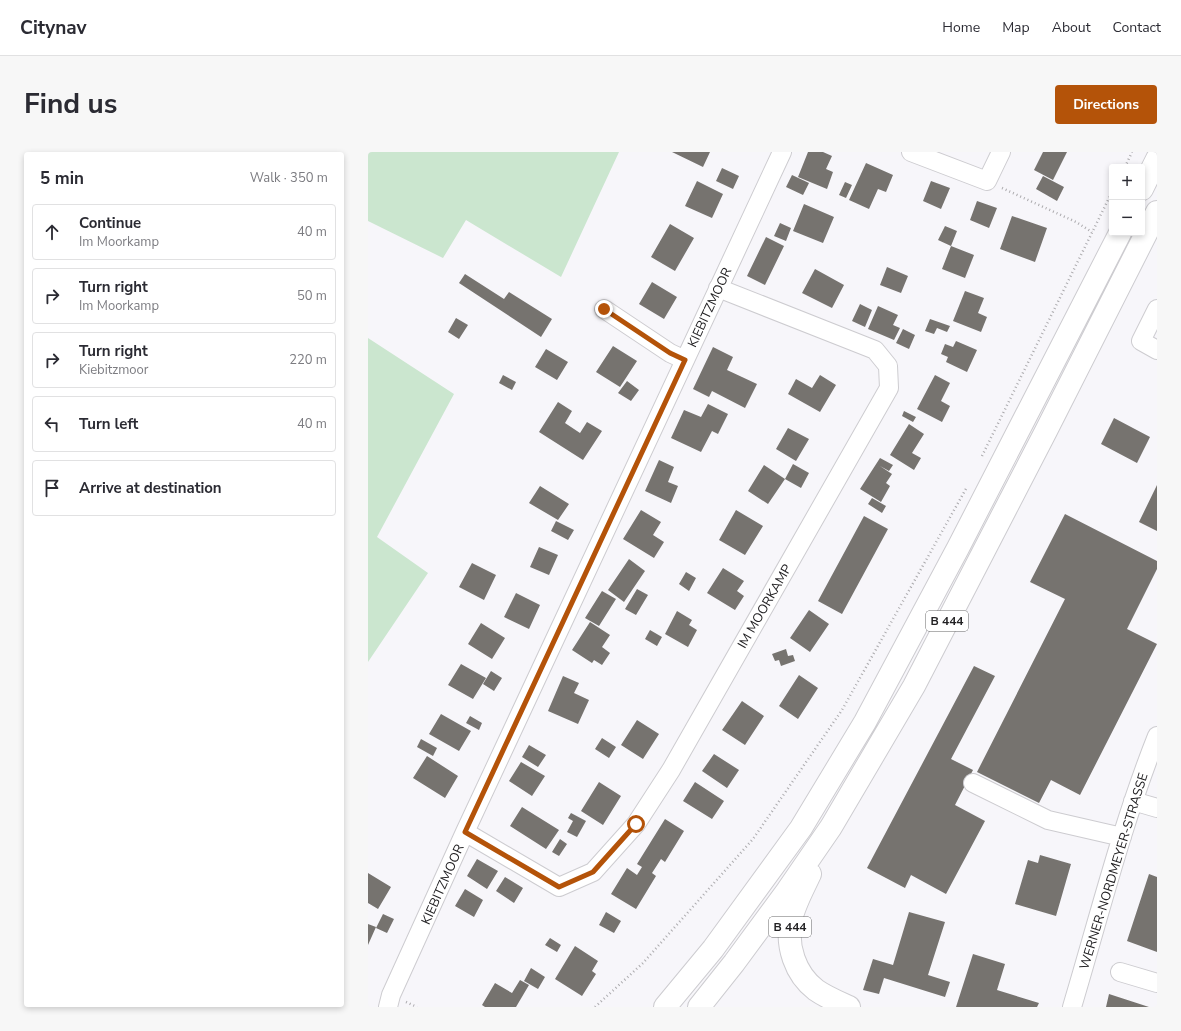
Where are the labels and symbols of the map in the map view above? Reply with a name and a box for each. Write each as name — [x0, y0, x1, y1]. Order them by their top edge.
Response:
street label: KIEBITZMOOR — [684, 264, 736, 350]
route end — [595, 300, 613, 318]
street label: IM MOORKAMP — [734, 561, 796, 652]
road number: B 444 — [926, 611, 968, 631]
street label: WERNER-NORDMEYER-STRASSE — [1075, 771, 1152, 972]
route start — [627, 815, 645, 833]
street label: KIEBITZMOOR — [417, 841, 469, 928]
road number: B 444 — [769, 917, 811, 937]

